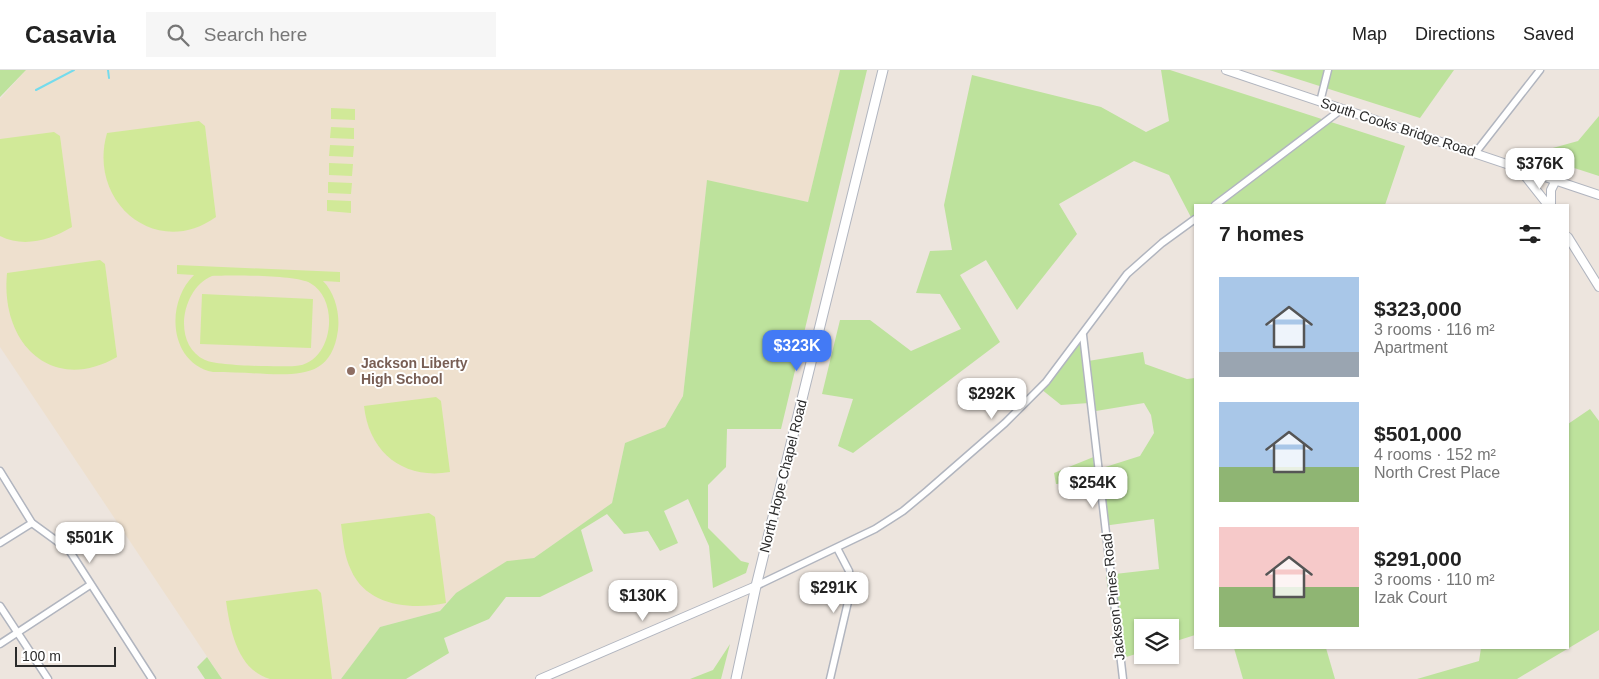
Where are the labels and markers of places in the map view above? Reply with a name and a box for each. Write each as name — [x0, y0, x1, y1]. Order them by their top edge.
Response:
pin: $376K — [1505, 148, 1575, 190]
pin: $323K — [762, 330, 832, 372]
place label: Jackson Liberty High School — [361, 355, 468, 387]
marker: Jackson Liberty High School — [345, 365, 357, 377]
pin: $292K — [957, 378, 1027, 420]
pin: $254K — [1058, 466, 1128, 509]
pin: $501K — [55, 522, 125, 564]
pin: $291K — [799, 572, 869, 614]
pin: $130K — [608, 580, 678, 622]

